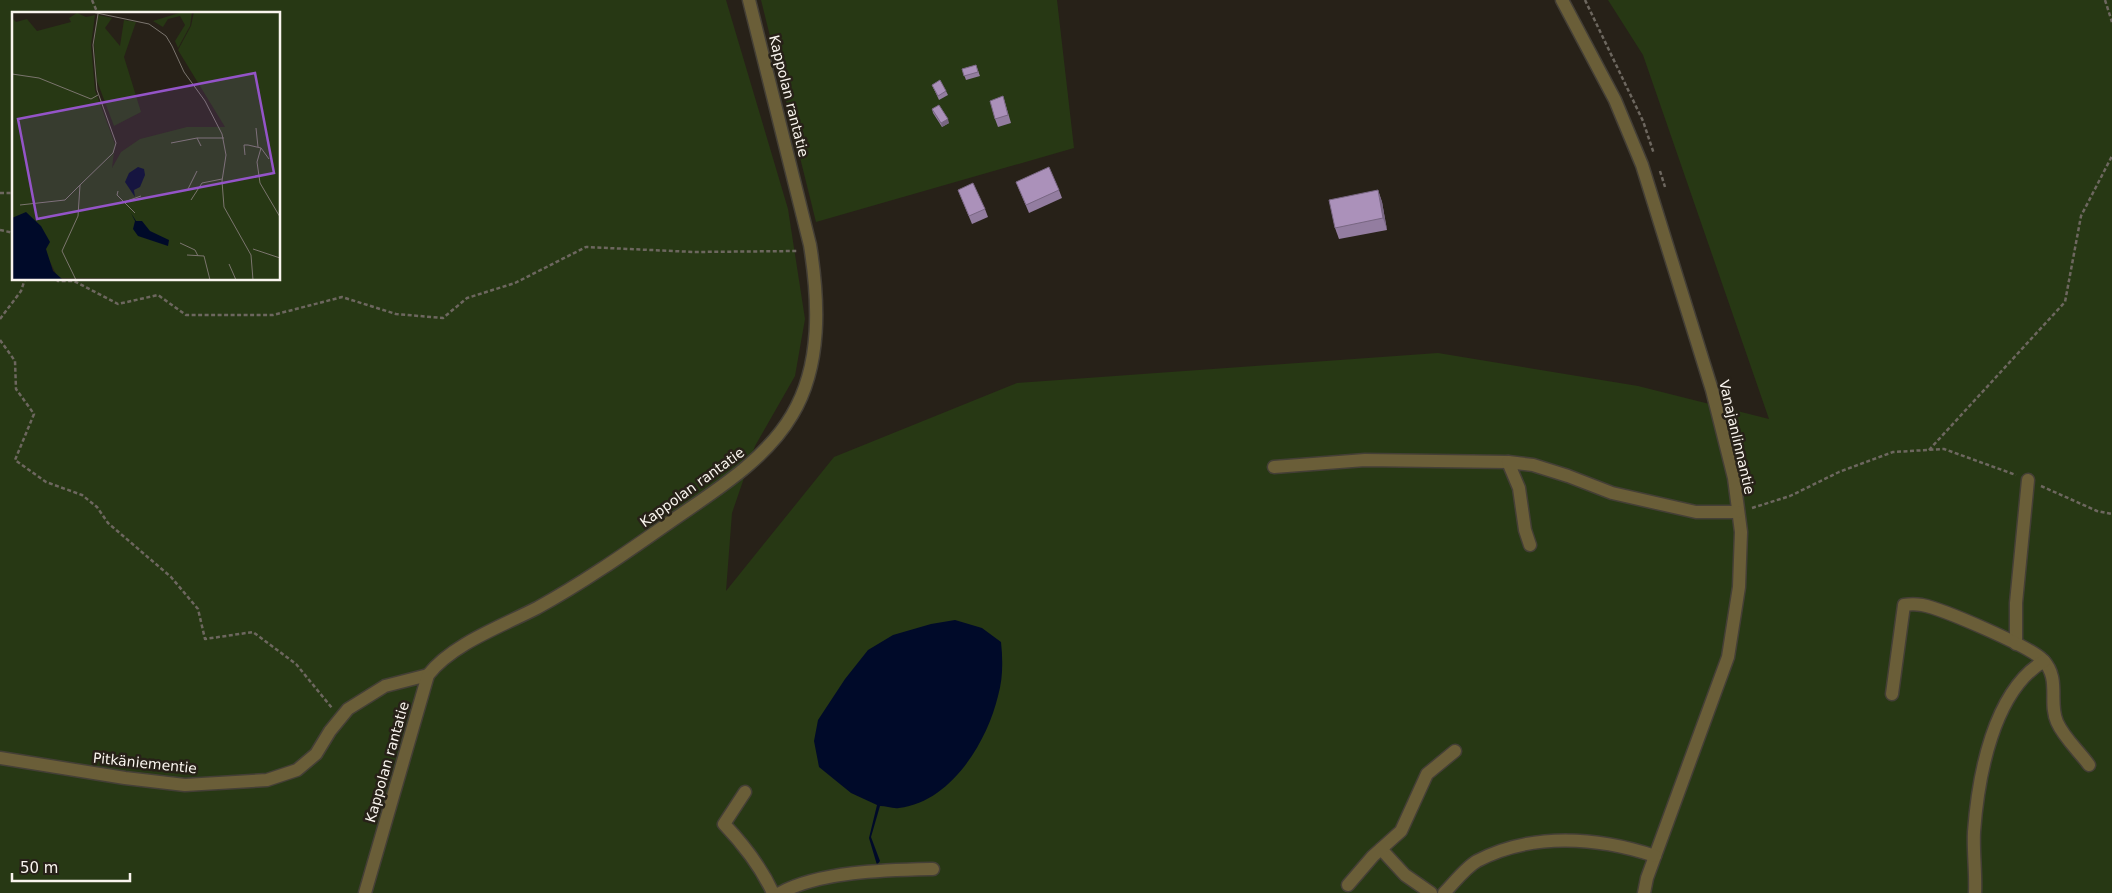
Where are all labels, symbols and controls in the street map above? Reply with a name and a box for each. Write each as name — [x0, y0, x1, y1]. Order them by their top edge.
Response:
inset map — [12, 12, 280, 280]
street label: Kappolan rantatie — [766, 33, 812, 159]
street label: Vanajanlinnantie — [1716, 378, 1758, 496]
street label: Kappolan rantatie — [637, 444, 747, 530]
street label: Kappolan rantatie — [362, 700, 412, 824]
street label: Pitkäniementie — [92, 750, 198, 776]
scale bar — [12, 850, 130, 882]
text: 50 m — [20, 859, 58, 877]

